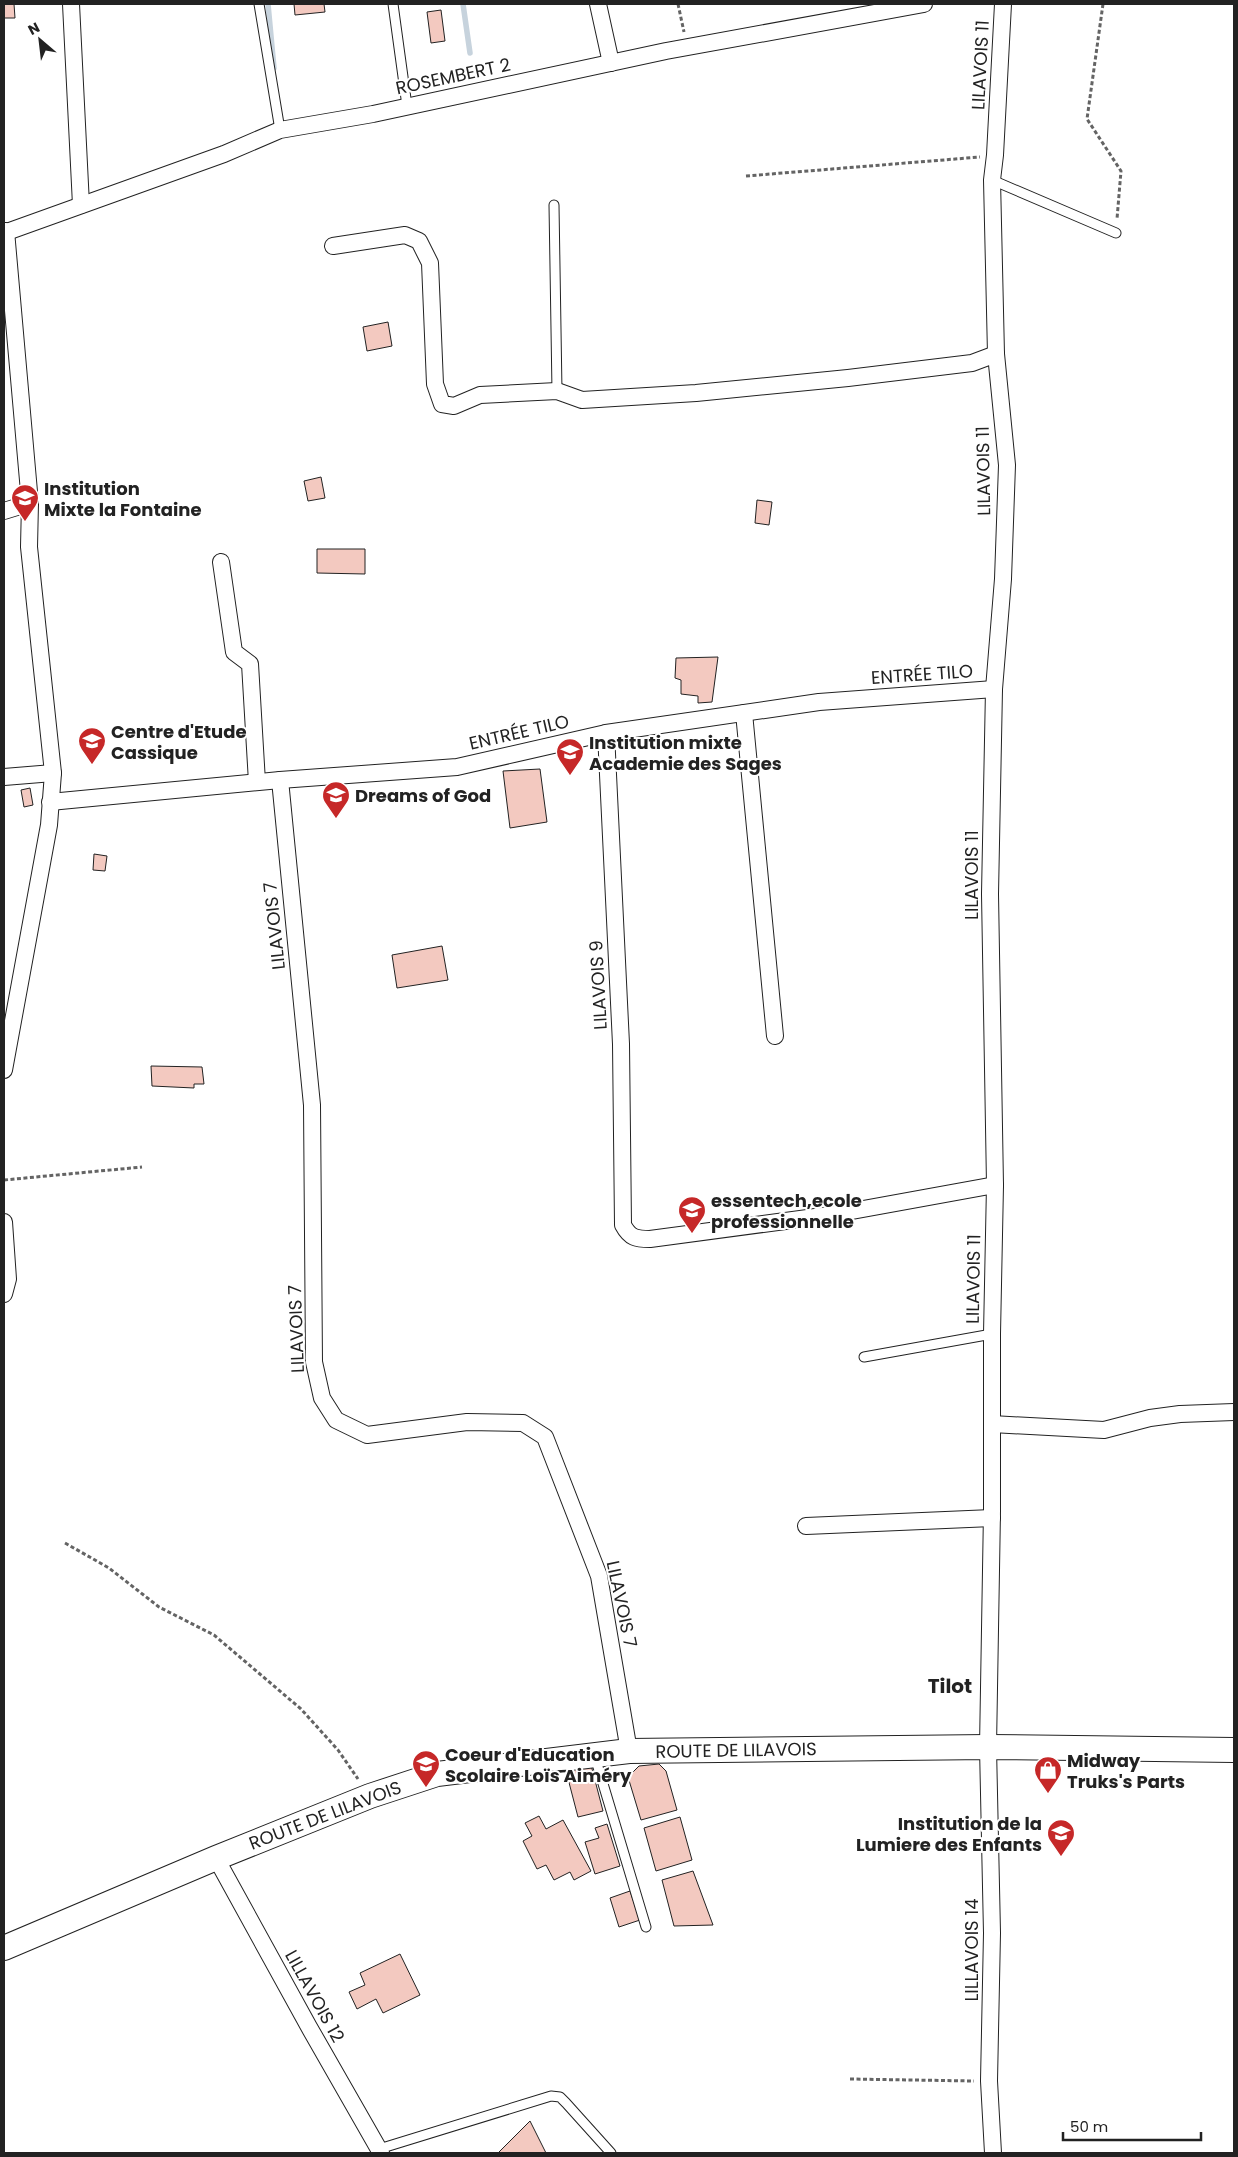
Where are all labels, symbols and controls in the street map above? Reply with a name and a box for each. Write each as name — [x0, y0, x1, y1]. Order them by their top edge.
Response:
north arrow — [15, 15, 65, 65]
text: N — [25, 17, 43, 40]
street label: LILAVOIS 11 — [965, 20, 995, 110]
street label: ROSEMBERT 2 — [393, 52, 513, 100]
street label: LILAVOIS 11 — [970, 426, 996, 516]
place label: Institution Mixte la Fontaine — [44, 476, 201, 522]
school or university icon: Institution Mixte la Fontaine — [10, 483, 40, 522]
street label: ENTRÉE TILO — [870, 658, 974, 690]
street label: ENTRÉE TILO — [467, 708, 571, 756]
place label: Centre d'Etude Cassique — [111, 719, 247, 765]
school or university icon: Centre d'Etude Cassique — [77, 726, 107, 765]
place label: Institution mixte Academie des Sages — [589, 730, 782, 776]
school or university icon: Institution mixte Academie des Sages — [555, 737, 585, 776]
school or university icon: Dreams of God — [321, 780, 351, 819]
place label: Dreams of God — [355, 783, 491, 808]
street label: LILAVOIS 11 — [959, 830, 984, 920]
street label: LILAVOIS 7 — [257, 881, 291, 971]
street label: LILAVOIS 9 — [583, 940, 613, 1030]
place label: essentech,ecole professionnelle — [711, 1188, 862, 1234]
school or university icon: essentech,ecole professionnelle — [677, 1195, 707, 1234]
street label: LILAVOIS 11 — [960, 1234, 986, 1324]
street label: LILAVOIS 7 — [282, 1284, 310, 1373]
street label: LILAVOIS 7 — [601, 1558, 643, 1650]
district label: Tilot — [928, 1672, 972, 1700]
street label: ROUTE DE LILAVOIS — [655, 1736, 817, 1764]
place label: Coeur d'Education Scolaire Loïs Aiméry — [445, 1742, 632, 1788]
place label: Midway Truks's Parts — [1067, 1748, 1185, 1794]
school or university icon: Coeur d'Education Scolaire Loïs Aiméry — [411, 1749, 441, 1788]
shop icon: Midway Truks's Parts — [1033, 1755, 1063, 1794]
street label: ROUTE DE LILAVOIS — [245, 1774, 405, 1856]
place label: Institution de la Lumiere des Enfants — [856, 1811, 1042, 1857]
school or university icon: Institution de la Lumiere des Enfants — [1046, 1818, 1076, 1857]
street label: LILLAVOIS 14 — [959, 1898, 984, 2002]
street label: LILLAVOIS 12 — [279, 1945, 351, 2047]
scale bar — [1063, 2110, 1200, 2142]
text: 50 m — [1070, 2116, 1108, 2137]

